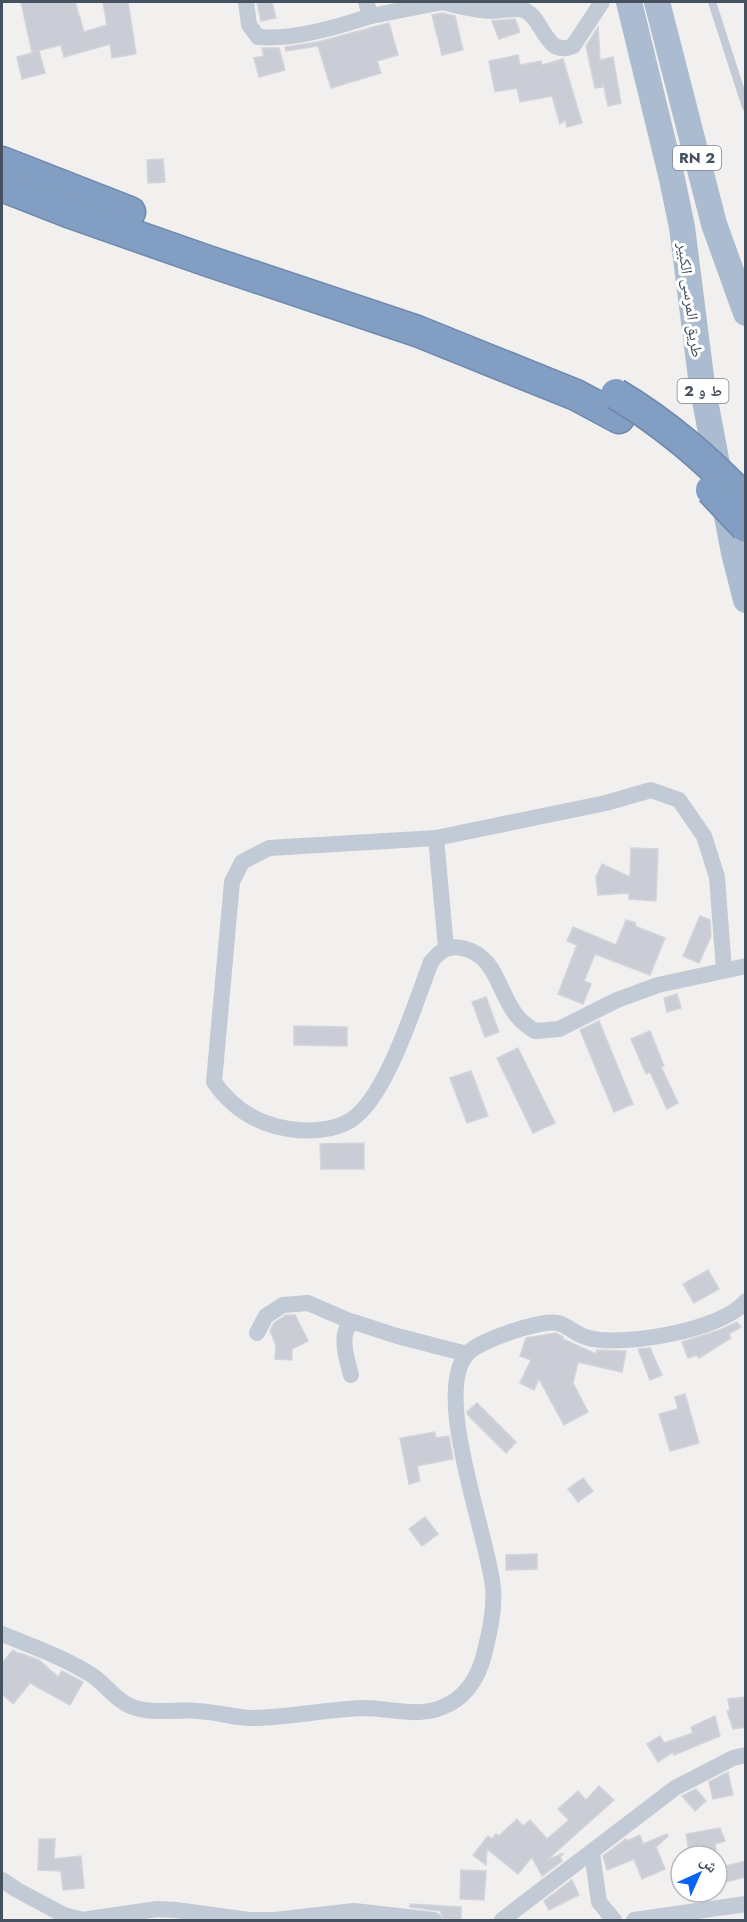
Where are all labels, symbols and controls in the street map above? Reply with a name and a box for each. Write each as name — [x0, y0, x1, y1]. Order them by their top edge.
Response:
road number: RN 2 — [673, 146, 721, 170]
street label: طريق المرسى الكبير — [672, 240, 709, 359]
road number: ط و 2 — [678, 379, 728, 403]
north arrow — [669, 1844, 729, 1904]
text: ش — [695, 1850, 723, 1878]

